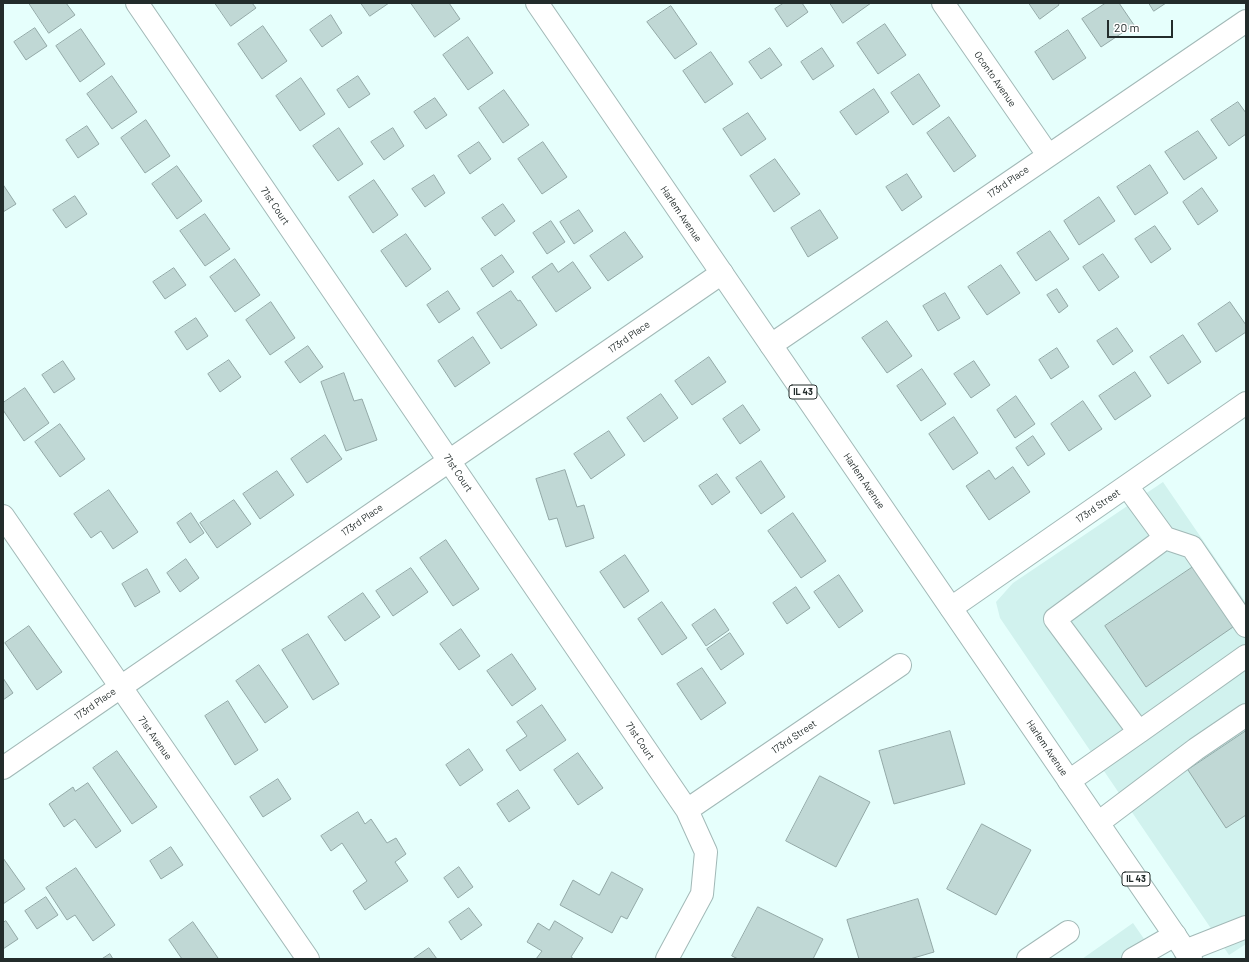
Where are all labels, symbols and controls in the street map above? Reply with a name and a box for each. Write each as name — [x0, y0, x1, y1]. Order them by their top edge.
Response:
scale bar — [1109, 12, 1175, 38]
text: 20 m — [1114, 20, 1140, 34]
street label: Oconto Avenue — [971, 49, 1019, 109]
street label: 173rd Place — [985, 163, 1031, 201]
street label: Harlem Avenue — [658, 184, 704, 244]
street label: 71st Court — [258, 185, 292, 227]
street label: 173rd Place — [606, 318, 652, 356]
road number: IL 43 — [789, 385, 817, 399]
street label: Harlem Avenue — [841, 451, 887, 511]
street label: 71st Court — [441, 452, 475, 494]
street label: 173rd Street — [1073, 486, 1123, 526]
street label: 173rd Place — [339, 501, 385, 539]
street label: 173rd Place — [72, 685, 118, 723]
street label: 71st Avenue — [136, 714, 174, 762]
street label: 173rd Street — [769, 718, 819, 756]
street label: Harlem Avenue — [1024, 718, 1070, 778]
street label: 71st Court — [623, 720, 657, 762]
road number: IL 43 — [1122, 872, 1150, 886]

